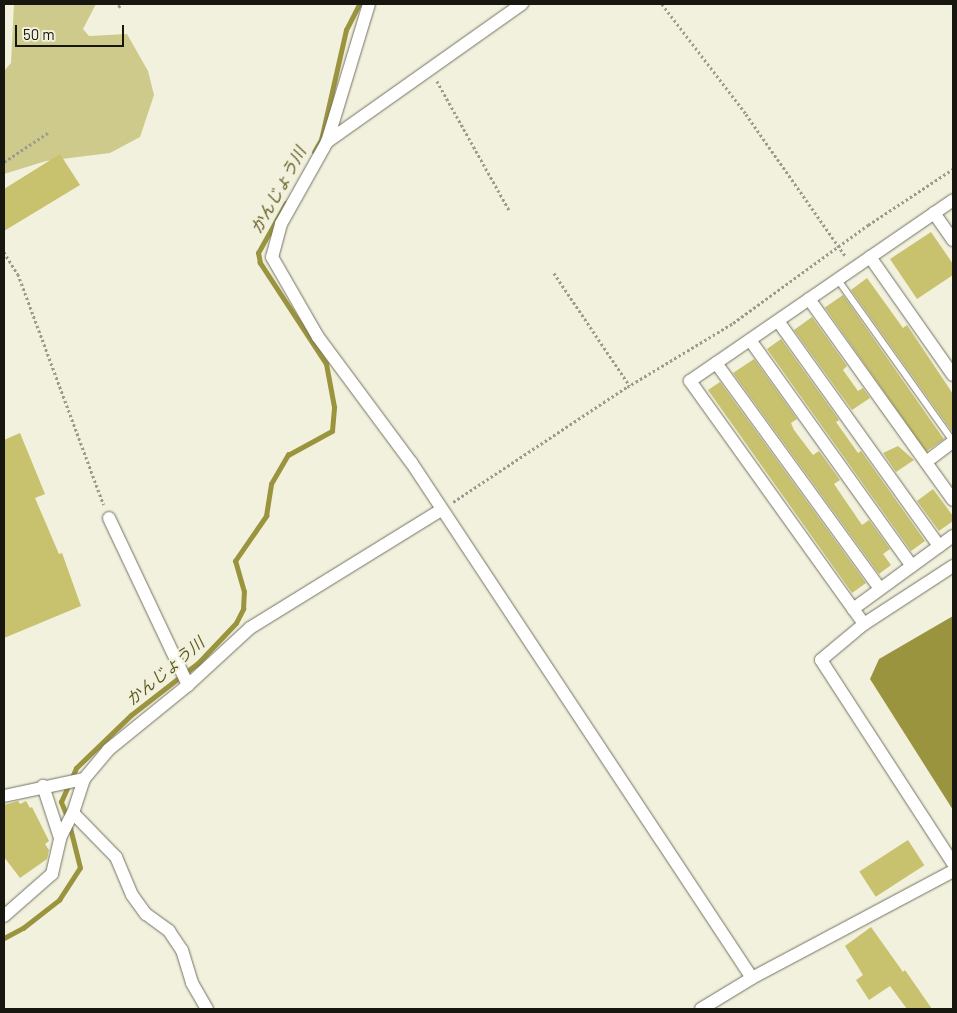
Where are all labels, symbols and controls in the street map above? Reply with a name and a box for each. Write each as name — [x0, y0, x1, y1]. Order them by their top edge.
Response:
scale bar — [18, 15, 126, 47]
text: 50 m — [23, 25, 55, 43]
water label: かんじょう川 — [246, 143, 310, 237]
water label: かんじょう川 — [122, 633, 208, 709]

